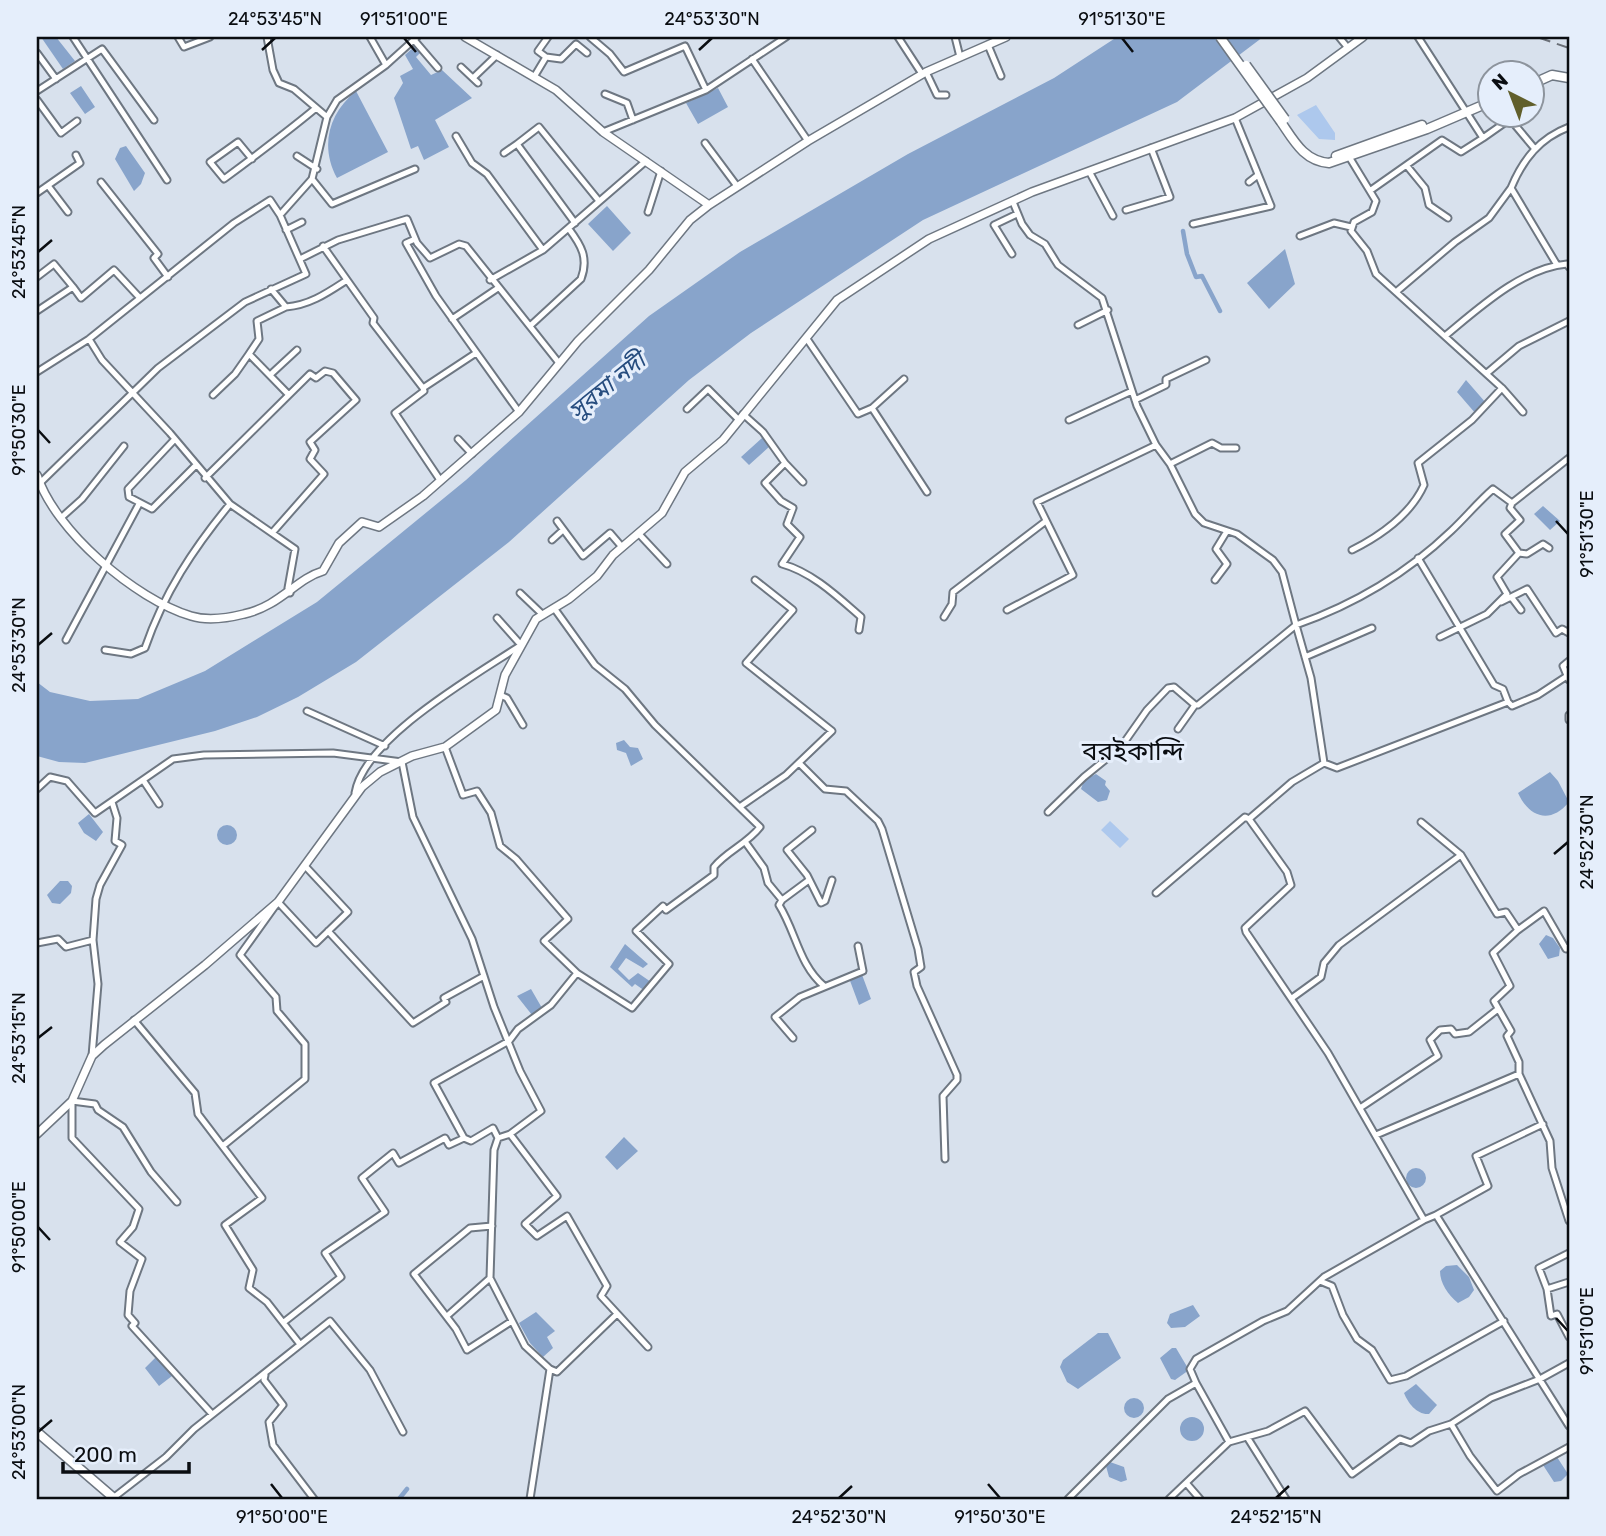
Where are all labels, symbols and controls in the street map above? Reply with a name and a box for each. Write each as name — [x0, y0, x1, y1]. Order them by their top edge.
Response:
text: 24°53'45"N — [228, 8, 322, 30]
text: 91°51'00"E — [360, 8, 448, 30]
text: 24°53'30"N — [664, 8, 760, 30]
text: 91°51'30"E — [1078, 8, 1166, 30]
north arrow — [1476, 60, 1546, 130]
text: N — [1487, 69, 1513, 95]
text: 24°53'45"N — [8, 205, 30, 299]
water label: সুরমা নদী — [563, 344, 655, 425]
text: 91°50'30"E — [8, 384, 30, 476]
text: 91°51'30"E — [1576, 490, 1598, 578]
text: 24°53'30"N — [8, 597, 30, 693]
district label: বরইকান্দি — [1081, 736, 1185, 767]
text: 24°52'30"N — [1576, 794, 1598, 890]
text: 24°53'15"N — [8, 992, 30, 1084]
text: 91°50'00"E — [8, 1181, 30, 1273]
text: 91°51'00"E — [1576, 1287, 1598, 1375]
text: 24°53'00"N — [8, 1384, 30, 1480]
scale bar — [63, 1431, 189, 1475]
text: 200 m — [74, 1442, 137, 1467]
text: 91°50'00"E — [236, 1506, 328, 1528]
text: 24°52'30"N — [791, 1506, 887, 1528]
text: 91°50'30"E — [954, 1506, 1046, 1528]
text: 24°52'15"N — [1230, 1506, 1322, 1528]

